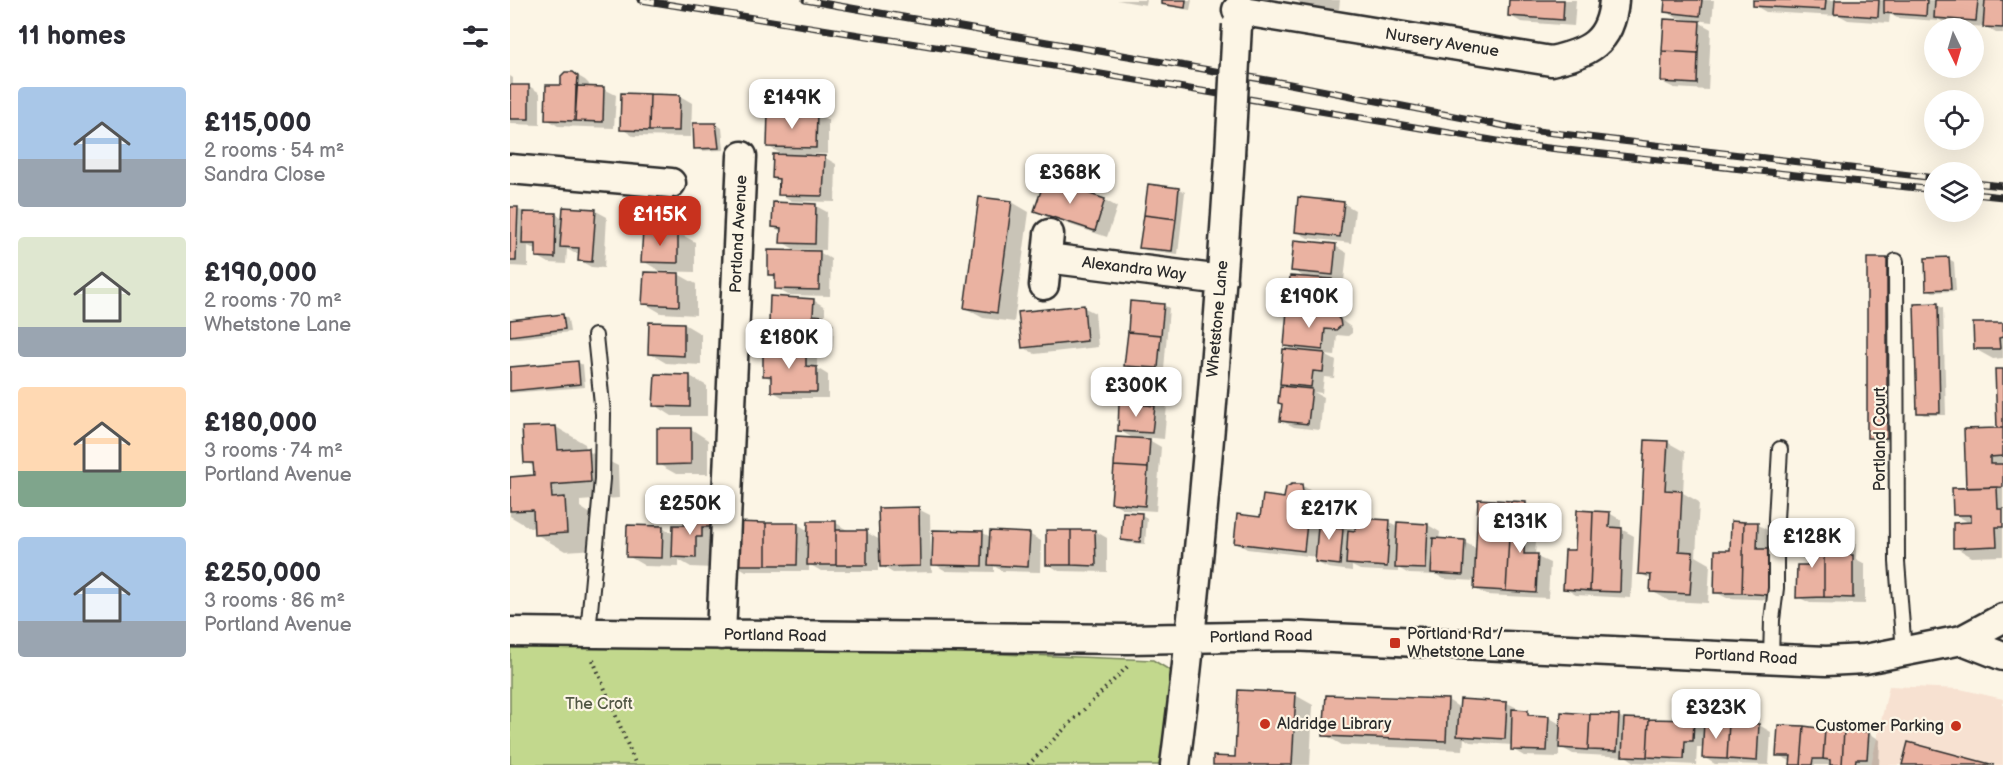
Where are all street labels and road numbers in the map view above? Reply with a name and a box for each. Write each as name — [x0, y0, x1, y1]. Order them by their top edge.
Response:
street label: Nursery Avenue — [1384, 25, 1501, 61]
street label: Portland Avenue — [726, 174, 752, 293]
street label: Alexandra Way — [1081, 253, 1188, 285]
street label: Whetstone Lane — [1203, 259, 1233, 378]
street label: Portland Court — [1871, 387, 1890, 491]
street label: Portland Road — [723, 626, 827, 646]
street label: Portland Road — [1209, 627, 1313, 647]
street label: Portland Road — [1694, 645, 1798, 669]

